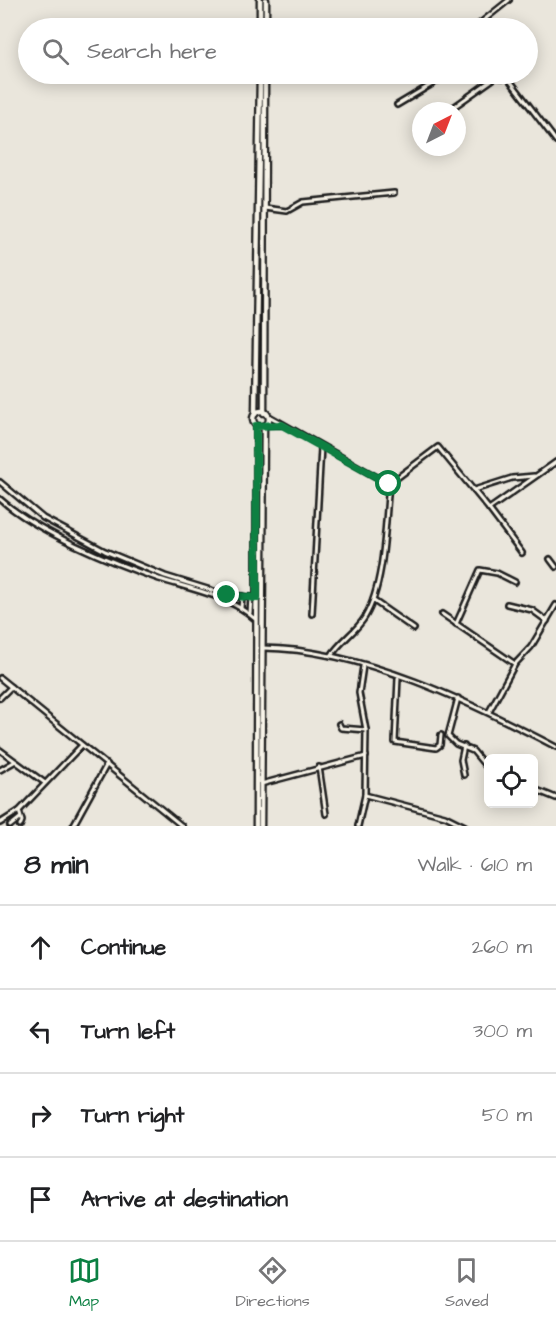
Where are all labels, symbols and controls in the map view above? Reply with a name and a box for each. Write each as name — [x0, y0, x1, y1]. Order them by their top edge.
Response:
search box — [18, 18, 538, 84]
icon: search — [39, 35, 72, 68]
text: Search here — [87, 36, 217, 67]
north arrow — [412, 102, 466, 156]
route start — [375, 470, 401, 496]
route end — [213, 581, 239, 607]
map controls — [484, 754, 538, 808]
button: locate — [484, 754, 538, 808]
text: 8 min — [24, 847, 88, 883]
text: Walk · 610 m — [417, 851, 532, 879]
icon: ahead — [24, 931, 57, 964]
text: Continue — [81, 932, 166, 963]
text: 260 m — [472, 933, 532, 961]
icon: left — [24, 1015, 57, 1048]
text: Turn left — [81, 1016, 175, 1047]
text: 300 m — [473, 1017, 532, 1045]
icon: right — [24, 1099, 57, 1132]
text: Turn right — [81, 1100, 184, 1131]
text: 50 m — [482, 1101, 532, 1129]
icon: arrive — [24, 1183, 57, 1216]
text: Arrive at destination — [81, 1184, 288, 1215]
tab: Map — [68, 1254, 101, 1312]
tab: Directions — [236, 1254, 310, 1312]
tab: Saved — [445, 1254, 488, 1312]

